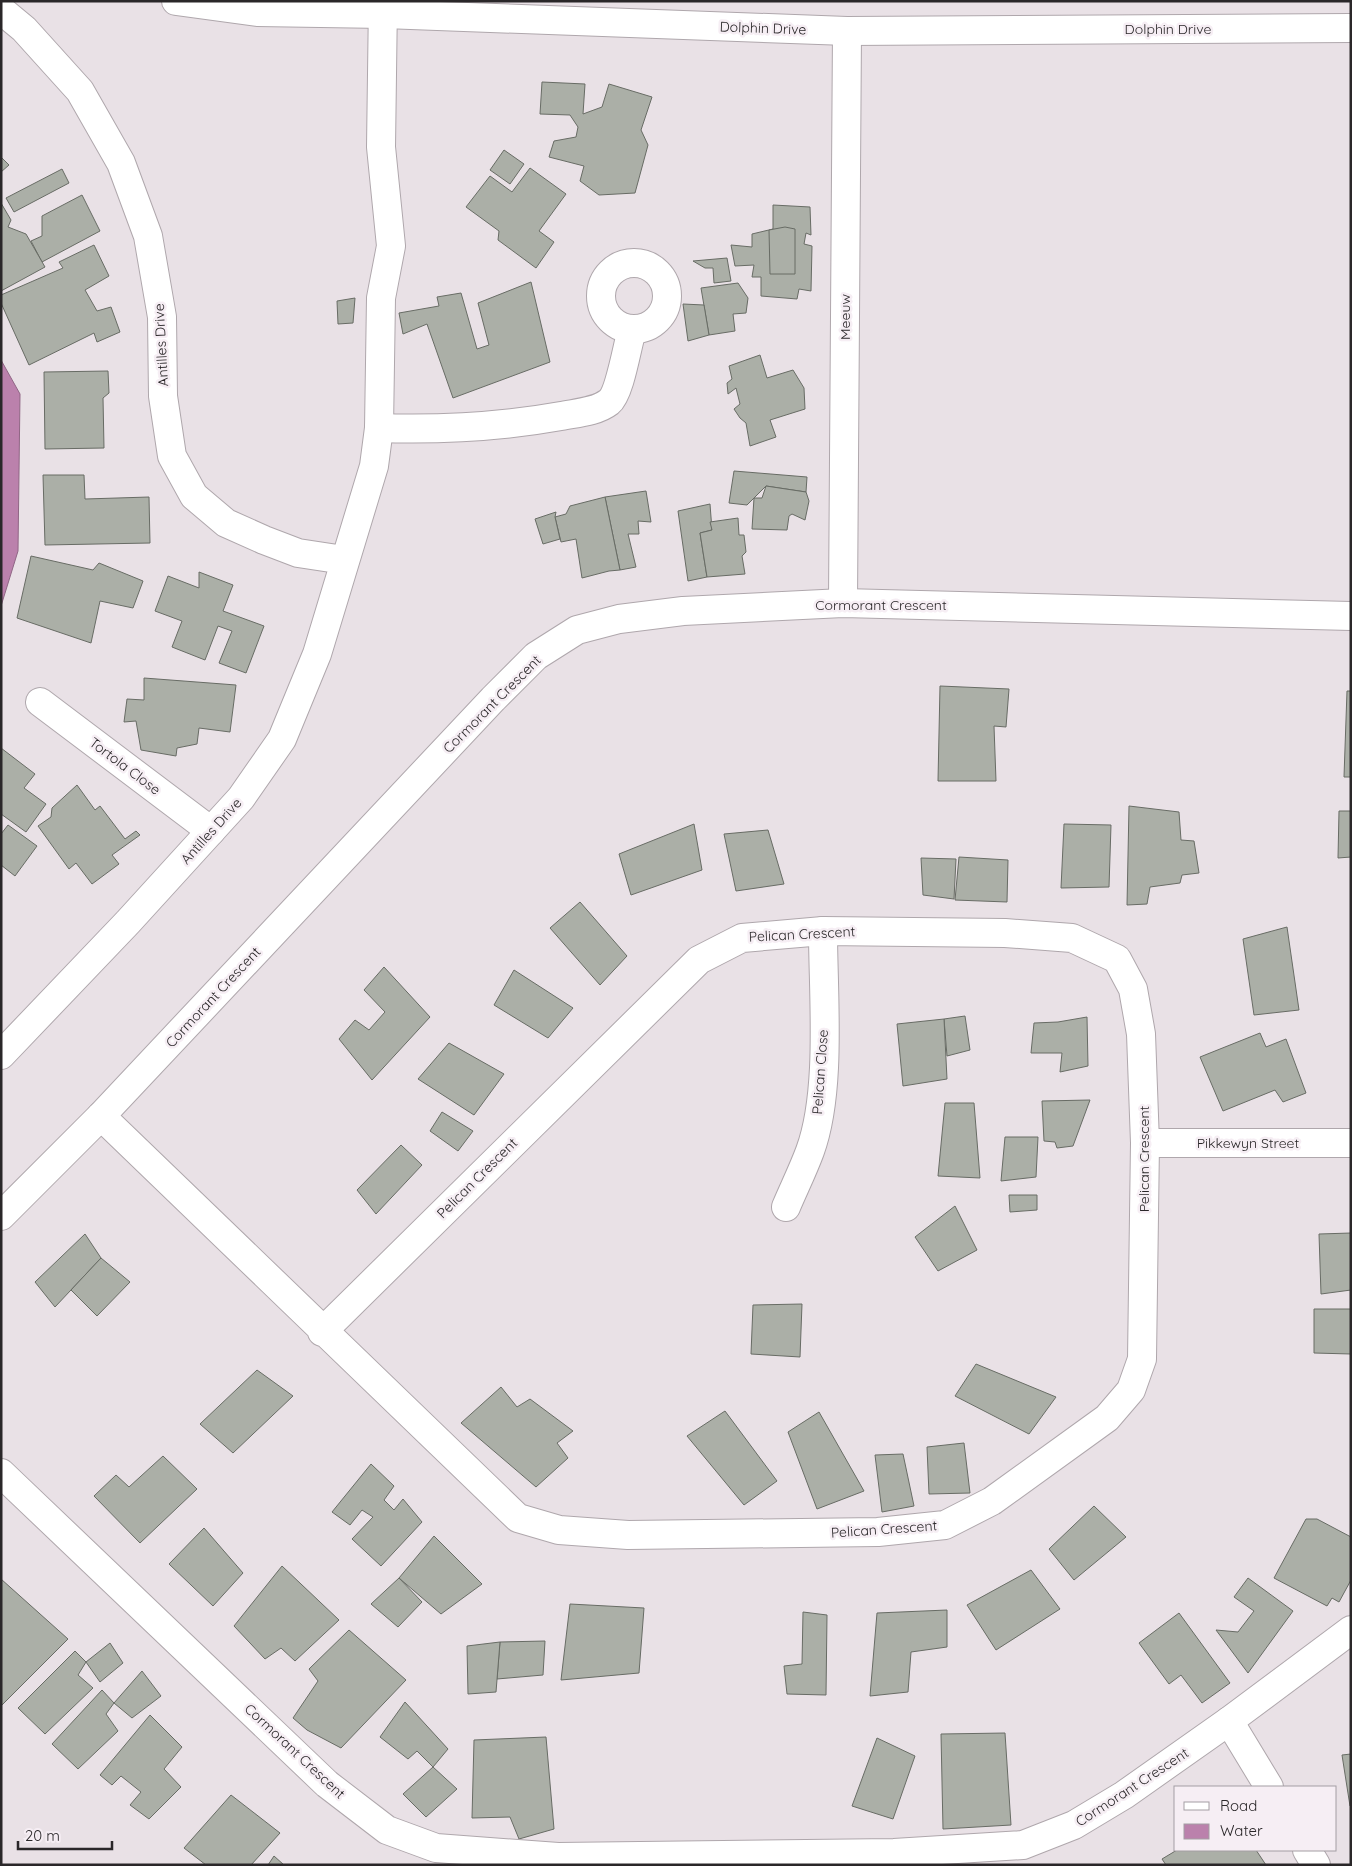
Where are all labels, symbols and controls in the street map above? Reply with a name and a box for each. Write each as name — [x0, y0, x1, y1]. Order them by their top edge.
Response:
street label: Dolphin Drive — [719, 17, 807, 39]
street label: Dolphin Drive — [1125, 20, 1212, 38]
street label: Meeuw — [836, 294, 854, 340]
street label: Antilles Drive — [150, 303, 172, 387]
street label: Cormorant Crescent — [815, 596, 947, 614]
street label: Cormorant Crescent — [439, 651, 545, 757]
street label: Tortola Close — [86, 733, 164, 799]
street label: Antilles Drive — [176, 794, 246, 868]
street label: Pelican Crescent — [748, 922, 856, 946]
street label: Cormorant Crescent — [162, 943, 265, 1051]
street label: Pelican Close — [808, 1029, 832, 1115]
street label: Pelican Crescent — [1135, 1105, 1153, 1212]
street label: Pelican Crescent — [433, 1134, 521, 1222]
street label: Pikkewyn Street — [1197, 1134, 1300, 1152]
street label: Pelican Crescent — [830, 1516, 938, 1542]
street label: Cormorant Crescent — [241, 1700, 349, 1803]
street label: Cormorant Crescent — [1072, 1744, 1192, 1830]
legend — [1174, 1786, 1337, 1851]
text: Road — [1220, 1796, 1257, 1815]
scale bar — [18, 1818, 111, 1850]
text: Water — [1220, 1821, 1263, 1840]
text: 20 m — [25, 1826, 60, 1845]

